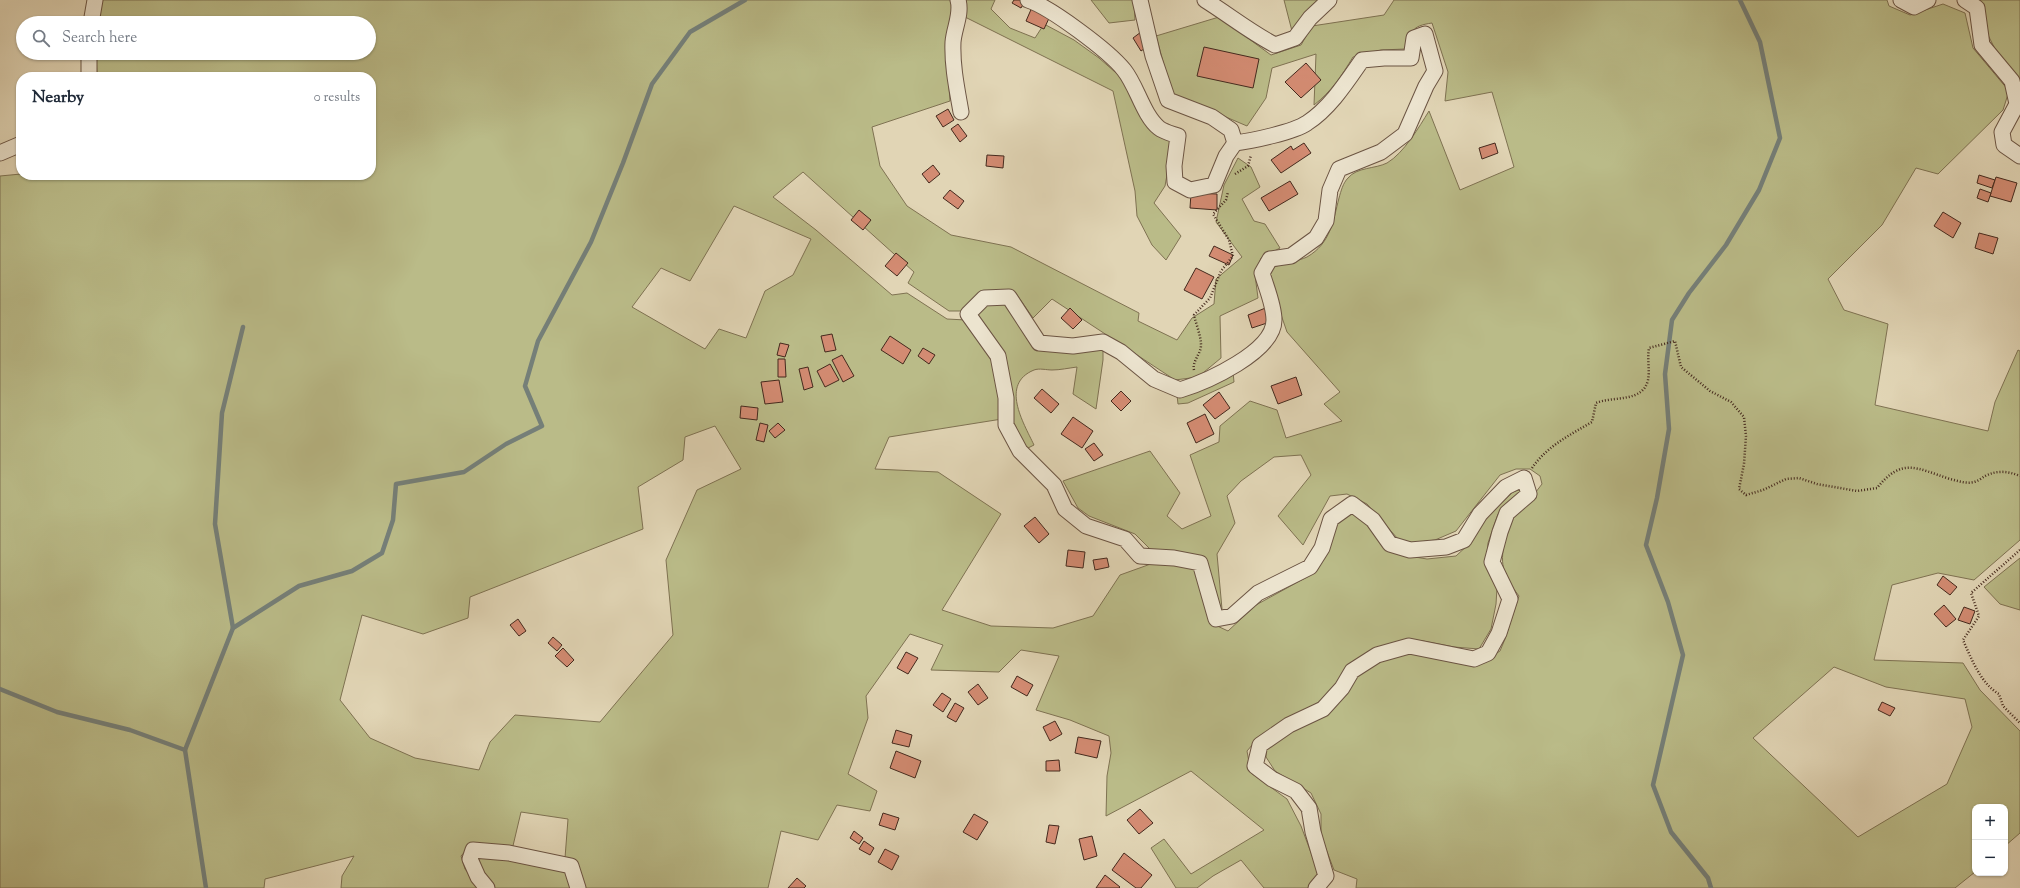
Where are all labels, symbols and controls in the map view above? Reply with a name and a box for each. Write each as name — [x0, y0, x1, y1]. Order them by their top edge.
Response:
search box — [16, 16, 376, 60]
icon: search — [30, 27, 52, 49]
text: Search here — [62, 28, 137, 49]
text: Nearby — [32, 86, 84, 110]
text: 0 results — [314, 89, 360, 107]
map controls — [1972, 804, 2008, 876]
button: + — [1972, 804, 2008, 840]
button: − — [1972, 840, 2008, 876]

